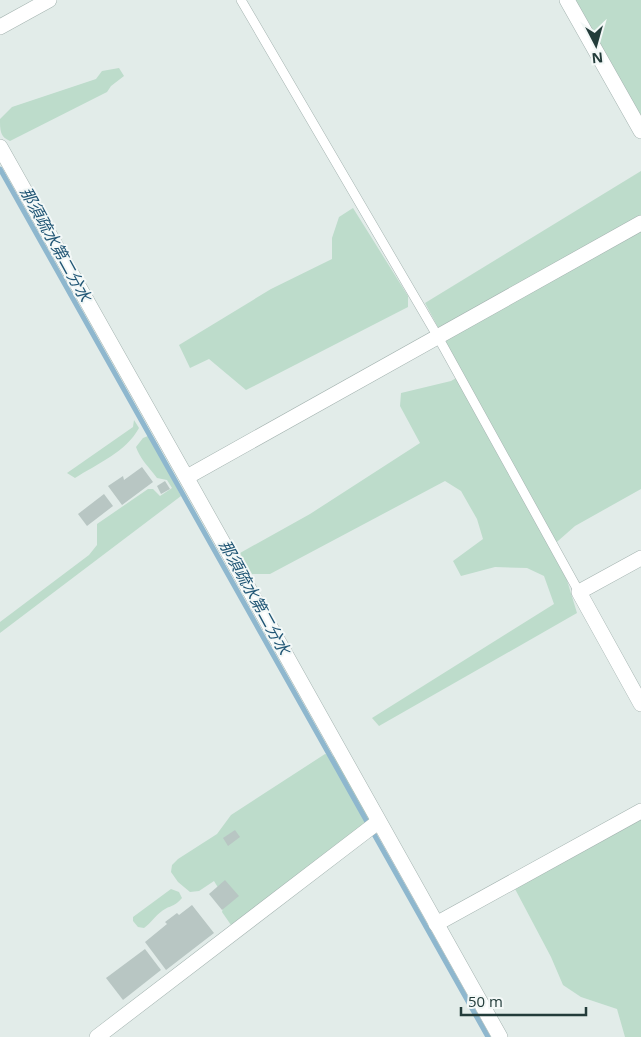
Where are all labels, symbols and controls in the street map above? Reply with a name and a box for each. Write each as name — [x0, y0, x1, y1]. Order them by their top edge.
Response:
north arrow — [571, 20, 621, 70]
text: N — [591, 48, 604, 68]
water label: 那須疏水第二分水 — [15, 183, 98, 307]
water label: 那須疏水第二分水 — [214, 536, 297, 660]
scale bar — [461, 984, 586, 1016]
text: 50 m — [468, 991, 503, 1011]

